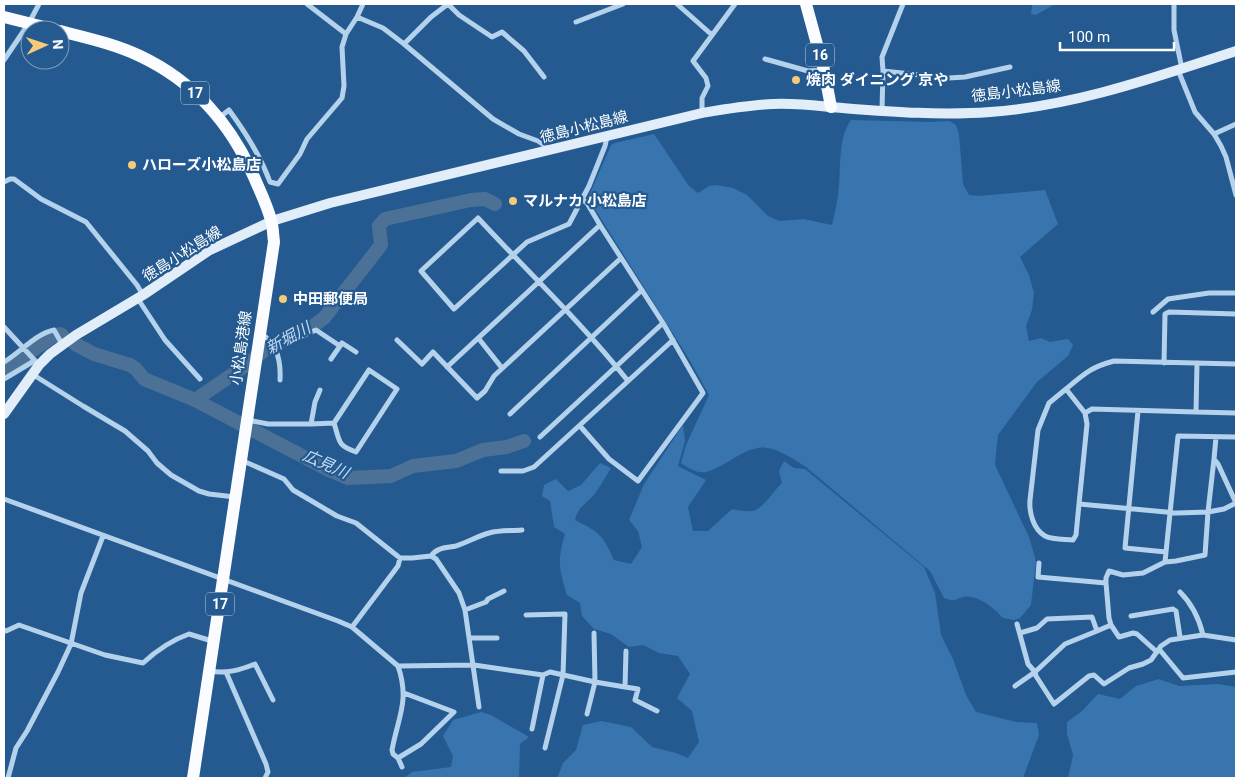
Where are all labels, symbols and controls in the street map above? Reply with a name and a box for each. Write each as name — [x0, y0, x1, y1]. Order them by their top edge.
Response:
north arrow — [20, 20, 70, 70]
scale bar — [1060, 20, 1174, 52]
text: 100 m — [1068, 28, 1110, 46]
text: N — [50, 39, 66, 50]
road number: 16 — [806, 44, 834, 66]
place label: 焼肉 ダイニング 京や — [806, 71, 948, 89]
marker: 焼肉 ダイニング 京や — [790, 74, 802, 86]
street label: 徳島小松島線 — [970, 77, 1062, 105]
road number: 17 — [181, 82, 209, 105]
street label: 徳島小松島線 — [538, 107, 630, 147]
place label: ハローズ小松島店 — [142, 156, 261, 174]
marker: ハローズ小松島店 — [126, 159, 138, 171]
place label: マルナカ 小松島店 — [523, 192, 647, 210]
marker: マルナカ 小松島店 — [507, 195, 519, 207]
street label: 徳島小松島線 — [139, 223, 225, 285]
place label: 中田郵便局 — [293, 290, 368, 308]
marker: 中田郵便局 — [277, 293, 289, 305]
street label: 小松島港線 — [227, 310, 255, 386]
water label: 新堀川 — [262, 317, 315, 358]
water label: 広見川 — [300, 446, 354, 483]
road number: 17 — [206, 592, 234, 616]

